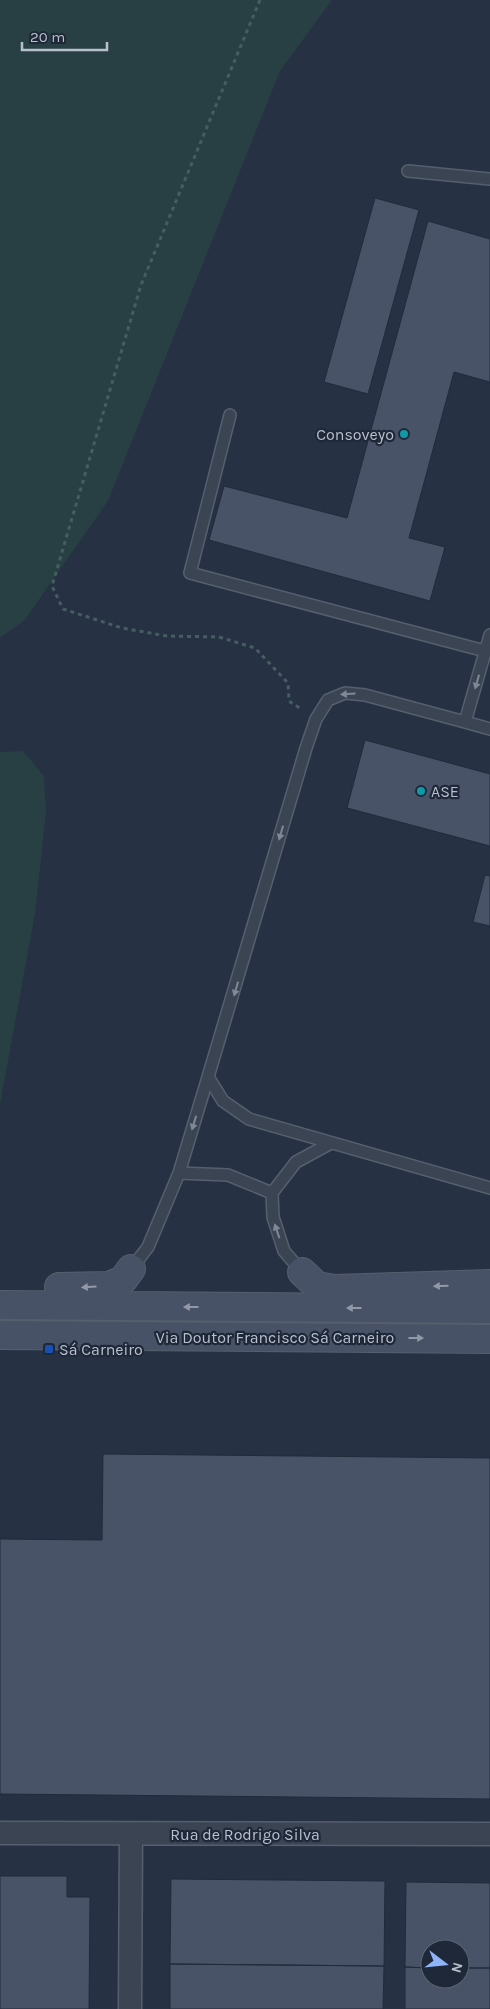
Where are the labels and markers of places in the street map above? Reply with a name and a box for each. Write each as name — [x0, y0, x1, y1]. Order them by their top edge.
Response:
place label: Consoveyo — [316, 425, 394, 444]
marker: Consoveyo — [398, 428, 410, 440]
place label: ASE — [431, 782, 459, 801]
marker: ASE — [415, 785, 427, 797]
place label: Sá Carneiro — [59, 1340, 143, 1359]
marker: Sá Carneiro — [43, 1343, 55, 1355]

